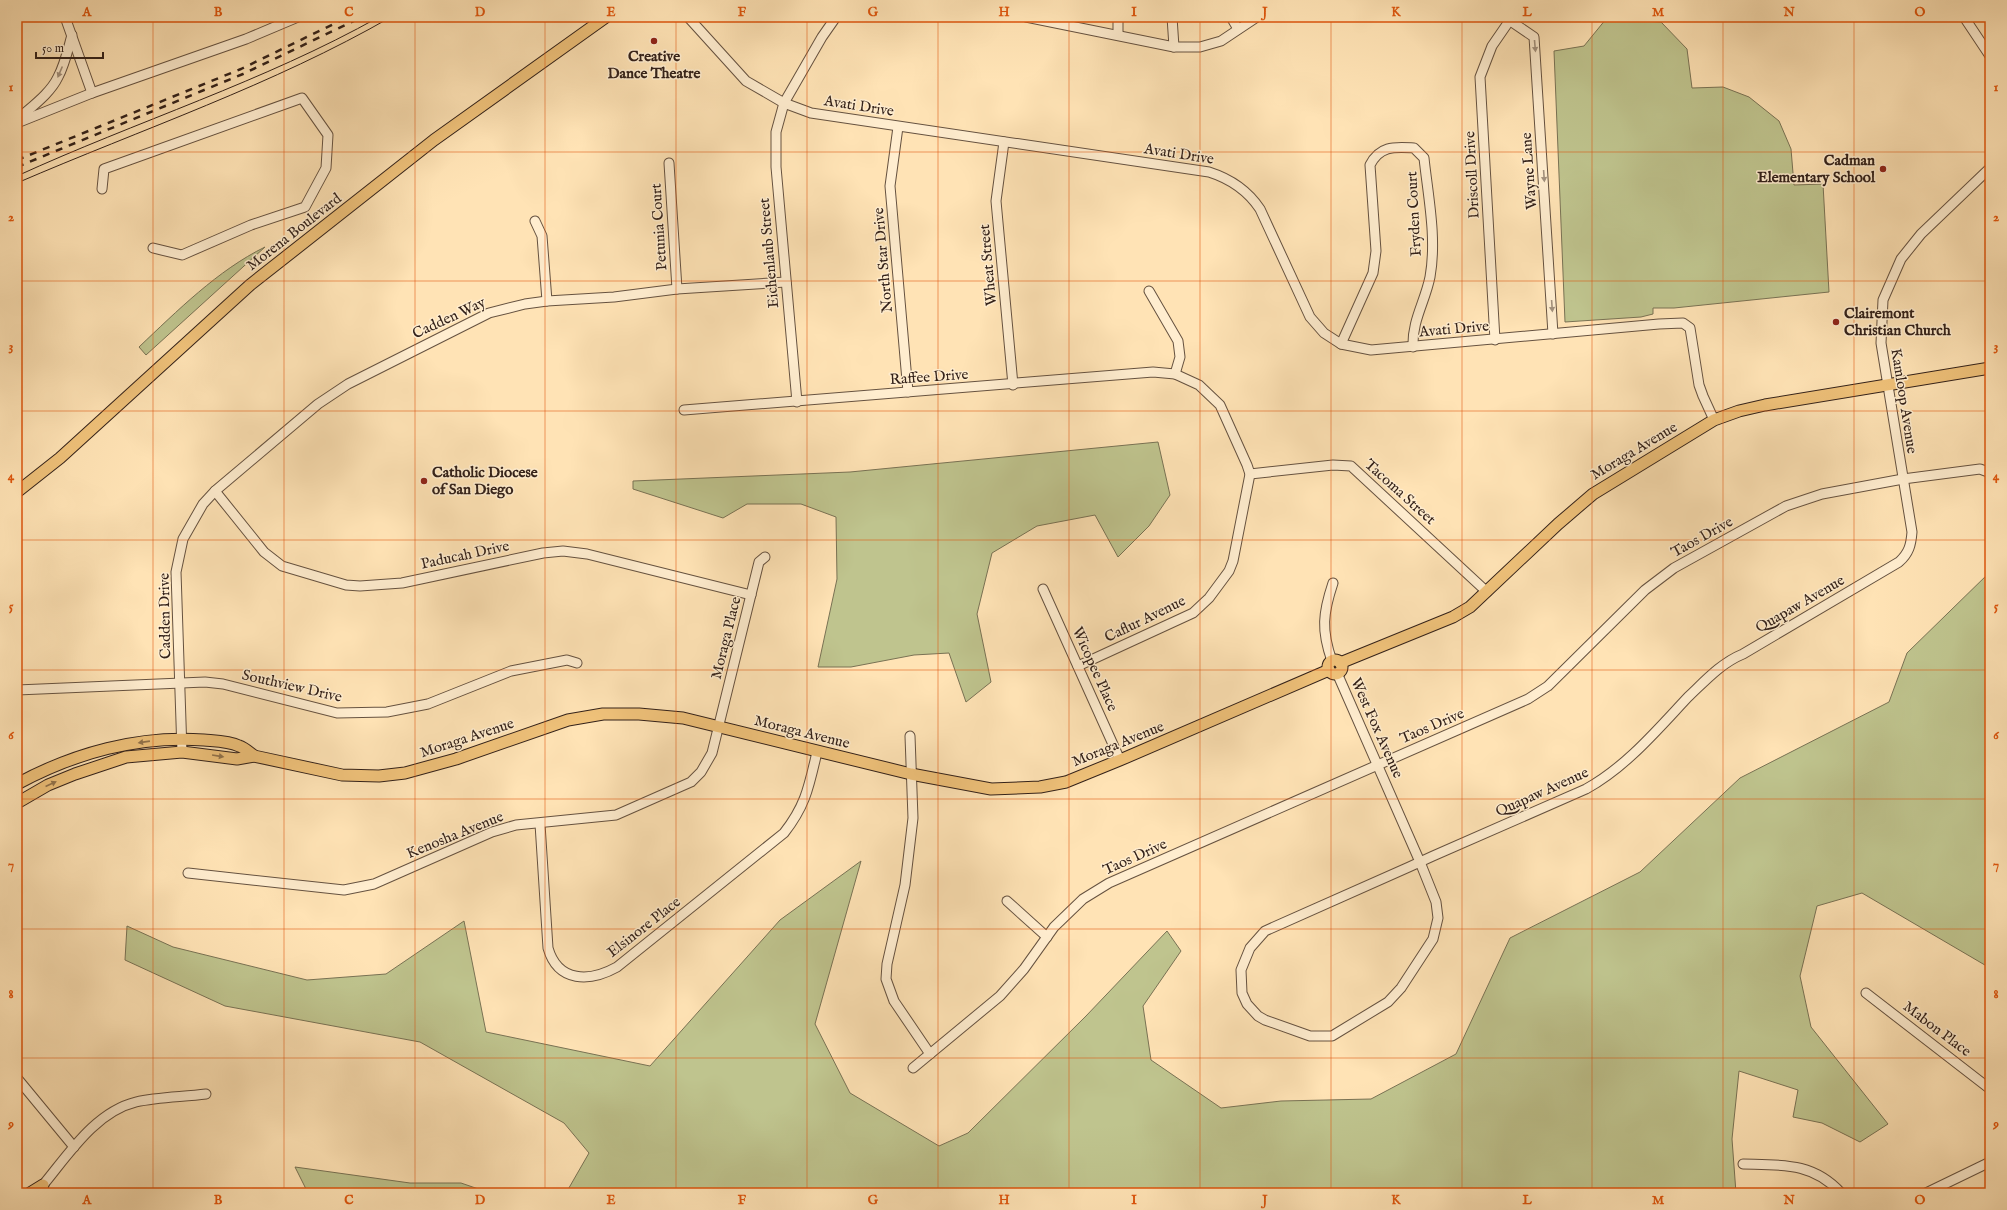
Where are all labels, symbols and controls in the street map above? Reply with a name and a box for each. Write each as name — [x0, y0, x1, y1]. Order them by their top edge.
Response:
text: A — [82, 4, 93, 21]
text: B — [214, 4, 223, 21]
text: C — [344, 4, 354, 21]
text: D — [475, 4, 486, 21]
text: E — [606, 4, 616, 21]
text: F — [738, 4, 747, 21]
text: G — [868, 4, 879, 21]
text: H — [998, 4, 1010, 21]
text: I — [1131, 4, 1137, 21]
text: J — [1260, 4, 1268, 21]
text: K — [1391, 4, 1401, 21]
text: L — [1521, 4, 1532, 21]
text: M — [1652, 4, 1665, 21]
text: N — [1782, 4, 1795, 21]
text: O — [1915, 4, 1926, 21]
scale bar — [36, 34, 103, 60]
marker: Creative Dance Theatre — [649, 36, 659, 46]
one-way arrow — [1531, 40, 1538, 52]
text: 50 m — [42, 41, 64, 56]
place label: Creative Dance Theatre — [608, 47, 701, 83]
one-way arrow — [57, 66, 63, 78]
text: 1 — [9, 79, 14, 96]
text: 1 — [1994, 79, 1999, 96]
street label: Avati Drive — [822, 91, 895, 121]
street label: Driscoll Drive — [1460, 131, 1484, 219]
street label: Wayne Lane — [1517, 132, 1541, 210]
street label: Avati Drive — [1142, 139, 1215, 169]
place label: Cadman Elementary School — [1757, 151, 1876, 187]
marker: Cadman Elementary School — [1878, 164, 1888, 174]
one-way arrow — [1540, 170, 1547, 182]
street label: Fryden Court — [1402, 171, 1426, 257]
street label: Petunia Court — [646, 183, 672, 271]
street label: Morena Boulevard — [243, 188, 346, 275]
street label: Eichenlaub Street — [755, 197, 783, 309]
street label: North Star Drive — [869, 206, 897, 313]
text: 2 — [8, 209, 14, 226]
text: 2 — [1993, 209, 1999, 226]
street label: Wheat Street — [975, 223, 1001, 307]
street label: Cadden Way — [409, 293, 489, 343]
one-way arrow — [1548, 300, 1555, 312]
place label: Clairemont Christian Church — [1844, 304, 1952, 340]
street label: Avati Drive — [1417, 316, 1490, 342]
marker: Clairemont Christian Church — [1831, 317, 1841, 327]
text: 3 — [9, 338, 14, 355]
text: 3 — [1994, 338, 1999, 355]
street label: Kamloop Avenue — [1886, 347, 1922, 455]
street label: Raffee Drive — [889, 365, 969, 389]
street label: Moraga Avenue — [1587, 418, 1681, 484]
street label: Tacoma Street — [1360, 455, 1440, 529]
place label: Catholic Diocese of San Diego — [432, 463, 538, 499]
text: 4 — [8, 468, 15, 485]
text: 4 — [1993, 468, 2000, 485]
marker: Catholic Diocese of San Diego — [419, 476, 429, 486]
street label: Taos Drive — [1668, 512, 1736, 562]
street label: Paducah Drive — [419, 536, 511, 574]
street label: Quapaw Avenue — [1752, 571, 1848, 637]
street label: Cadden Drive — [155, 573, 175, 659]
street label: Caflur Avenue — [1101, 591, 1189, 647]
street label: Moraga Place — [707, 595, 745, 681]
text: 5 — [9, 598, 14, 615]
text: 5 — [1994, 598, 1999, 615]
street label: Wicopee Place — [1068, 624, 1122, 714]
street label: Southview Drive — [240, 665, 344, 707]
street label: West Fox Avenue — [1346, 675, 1408, 781]
street label: Taos Drive — [1397, 704, 1467, 748]
street label: Moraga Avenue — [752, 711, 852, 753]
street label: Moraga Avenue — [418, 714, 517, 762]
street label: Moraga Avenue — [1069, 717, 1167, 771]
text: 6 — [8, 727, 14, 744]
text: 6 — [1993, 727, 1999, 744]
one-way arrow — [137, 739, 150, 745]
one-way arrow — [212, 753, 225, 759]
street label: Quapaw Avenue — [1492, 763, 1592, 821]
one-way arrow — [46, 781, 57, 787]
street label: Kenosha Avenue — [404, 807, 506, 863]
street label: Taos Drive — [1100, 834, 1170, 879]
text: 7 — [8, 857, 14, 874]
text: 7 — [1993, 857, 1999, 874]
street label: Elsinore Place — [603, 892, 685, 962]
text: 8 — [8, 986, 14, 1003]
text: 8 — [1993, 986, 1999, 1003]
street label: Mabon Place — [1899, 997, 1975, 1061]
text: 9 — [7, 1116, 14, 1133]
text: 9 — [1992, 1116, 1999, 1133]
text: A — [82, 1192, 93, 1209]
text: B — [214, 1192, 223, 1209]
text: C — [344, 1192, 354, 1209]
text: D — [475, 1192, 486, 1209]
text: E — [606, 1192, 616, 1209]
text: F — [738, 1192, 747, 1209]
text: G — [868, 1192, 879, 1209]
text: H — [998, 1192, 1010, 1209]
text: I — [1131, 1192, 1137, 1209]
text: J — [1260, 1192, 1268, 1209]
text: K — [1391, 1192, 1401, 1209]
text: L — [1521, 1192, 1532, 1209]
text: M — [1652, 1192, 1665, 1209]
text: N — [1782, 1192, 1795, 1209]
text: O — [1915, 1192, 1926, 1209]

